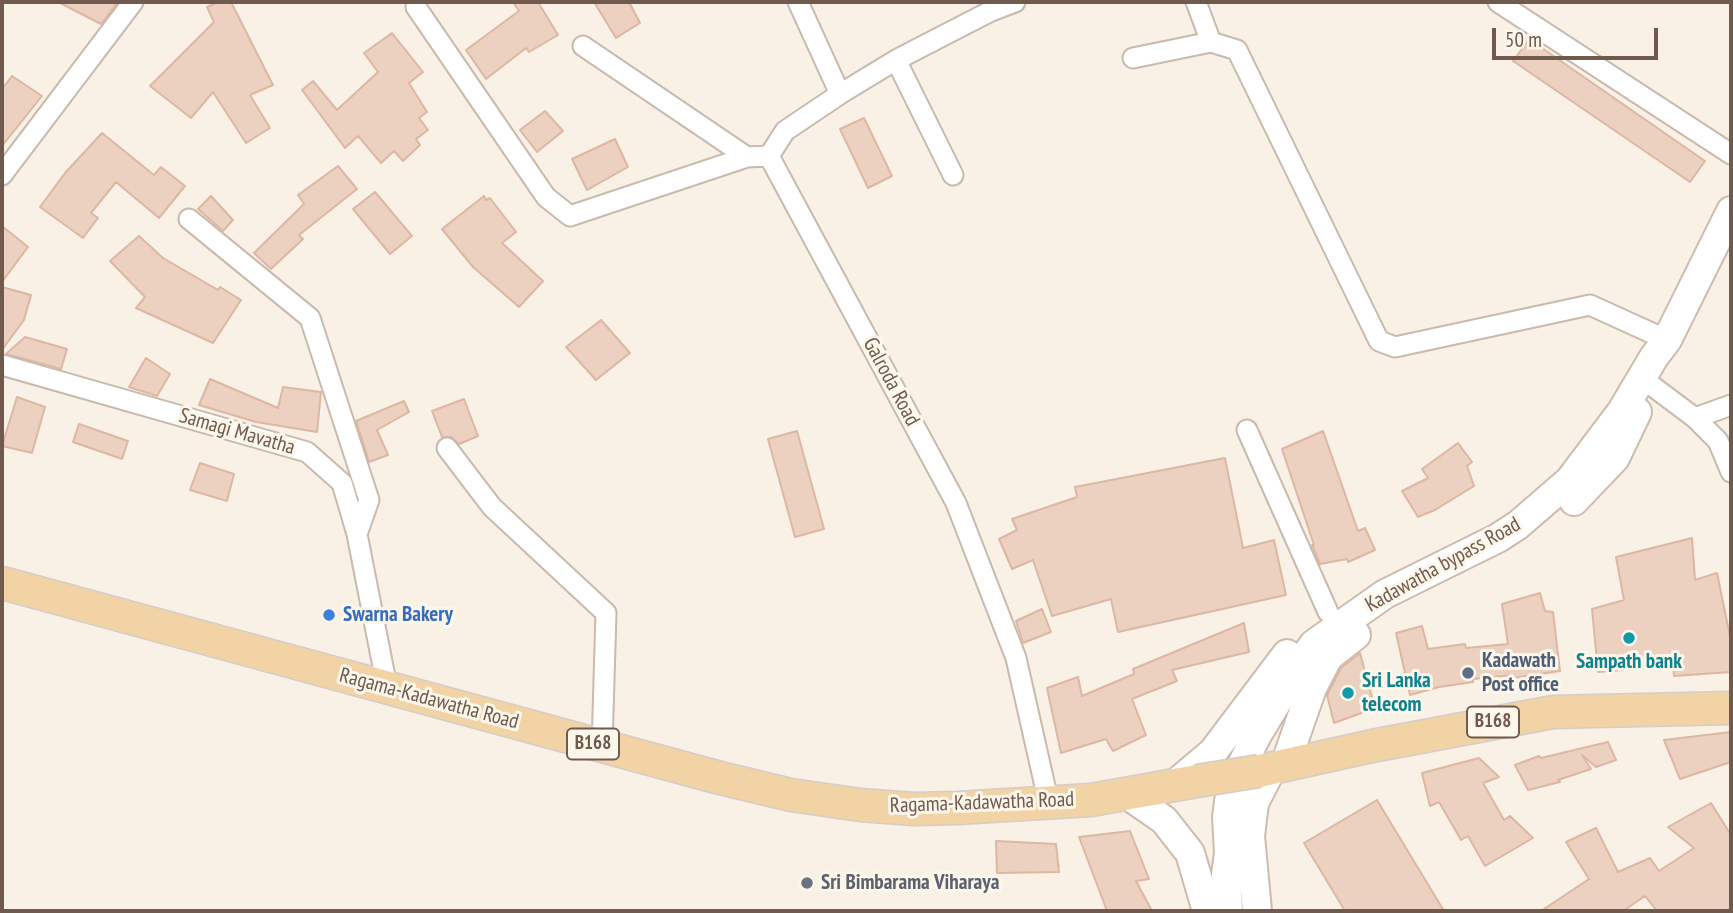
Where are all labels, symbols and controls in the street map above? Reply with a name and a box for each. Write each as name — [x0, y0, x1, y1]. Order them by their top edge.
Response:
scale bar — [1495, 14, 1661, 58]
text: 50 m — [1505, 26, 1542, 53]
street label: Galroda Road — [857, 334, 925, 430]
street label: Samagi Mavatha — [176, 403, 298, 461]
street label: Kadawatha bypass Road — [1361, 512, 1525, 618]
place label: Swarna Bakery — [343, 602, 453, 628]
marker: Swarna Bakery — [321, 607, 337, 623]
marker: Sampath bank — [1621, 630, 1637, 646]
place label: Kadawath Post office — [1482, 648, 1559, 698]
place label: Sampath bank — [1576, 649, 1682, 675]
street label: Ragama-Kadawatha Road — [337, 663, 521, 735]
marker: Kadawath Post office — [1460, 665, 1476, 681]
place label: Sri Lanka telecom — [1362, 668, 1431, 718]
marker: Sri Lanka telecom — [1340, 685, 1356, 701]
road number: B168 — [1467, 706, 1519, 737]
road number: B168 — [567, 729, 619, 760]
street label: Ragama-Kadawatha Road — [889, 787, 1075, 819]
place label: Sri Bimbarama Viharaya — [821, 870, 999, 896]
marker: Sri Bimbarama Viharaya — [799, 875, 815, 891]

